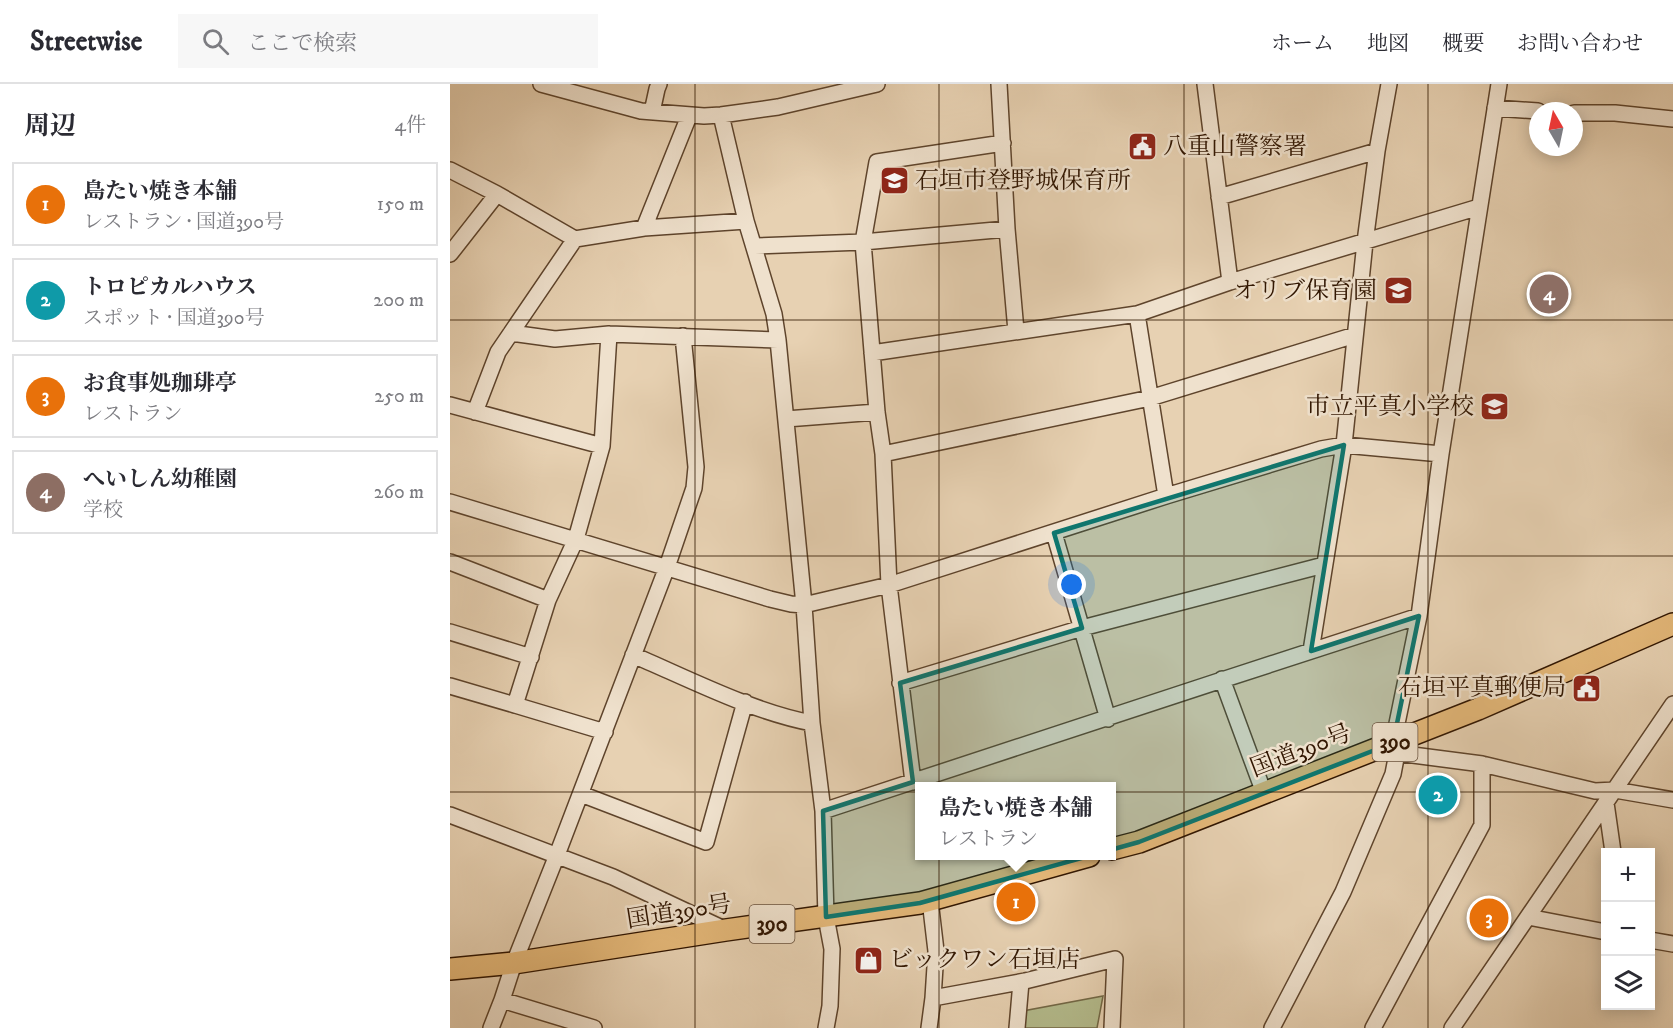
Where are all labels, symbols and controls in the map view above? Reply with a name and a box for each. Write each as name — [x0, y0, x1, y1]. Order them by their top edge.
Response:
search box — [178, 14, 598, 68]
text: Streetwise — [30, 24, 142, 59]
icon: search — [199, 25, 232, 58]
text: ここで検索 — [247, 30, 357, 57]
text: ホーム — [1271, 31, 1334, 57]
text: 地図 — [1367, 31, 1409, 57]
text: 概要 — [1442, 31, 1484, 57]
text: お問い合わせ — [1517, 31, 1643, 57]
north arrow — [1529, 102, 1583, 156]
text: 周辺 — [24, 110, 76, 143]
text: 4件 — [394, 113, 426, 138]
public building icon: 八重山警察署 — [1126, 131, 1158, 163]
place label: 八重山警察署 — [1163, 132, 1307, 162]
school or university icon: 石垣市登野城保育所 — [878, 165, 910, 197]
place label: 石垣市登野城保育所 — [915, 166, 1131, 196]
text: 島たい焼き本舗 — [83, 178, 237, 205]
text: 1 — [42, 192, 49, 217]
text: 150 m — [377, 192, 424, 217]
text: レストラン · 国道390号 — [83, 210, 284, 235]
pin: 4 — [1530, 272, 1568, 316]
text: トロピカルハウス — [83, 274, 257, 301]
school or university icon: オリブ保育園 — [1382, 275, 1414, 307]
place label: オリブ保育園 — [1233, 276, 1377, 306]
text: 2 — [41, 288, 50, 313]
text: 200 m — [373, 288, 424, 313]
text: スポット · 国道390号 — [83, 306, 265, 331]
text: お食事処珈琲亭 — [83, 370, 237, 397]
text: 3 — [42, 384, 49, 409]
text: 250 m — [374, 384, 424, 409]
school or university icon: 市立平真小学校 — [1479, 391, 1511, 423]
place label: 市立平真小学校 — [1306, 392, 1474, 422]
text: レストラン — [83, 402, 182, 427]
text: へいしん幼稚園 — [83, 466, 237, 493]
text: 4 — [40, 480, 51, 505]
text: 260 m — [374, 480, 424, 505]
text: 学校 — [83, 498, 123, 523]
your location — [1057, 570, 1086, 599]
public building icon: 石垣平真郵便局 — [1571, 672, 1603, 704]
place label: 石垣平真郵便局 — [1398, 673, 1566, 703]
street label: 国道390号 — [1246, 718, 1356, 784]
road number: 390 — [1372, 723, 1418, 761]
pin: 2 — [1418, 772, 1458, 818]
popup — [915, 782, 1116, 860]
text: 島たい焼き本舗 — [938, 795, 1093, 822]
text: レストラン — [938, 827, 1038, 852]
map controls — [1601, 848, 1655, 1010]
button: + — [1601, 848, 1655, 902]
pin: 1 — [996, 880, 1036, 924]
street label: 国道390号 — [624, 889, 734, 935]
pin: 3 — [1470, 896, 1508, 940]
button: − — [1601, 902, 1655, 956]
road number: 390 — [750, 905, 794, 943]
shop icon: ビックワン石垣店 — [852, 944, 884, 976]
place label: ビックワン石垣店 — [889, 945, 1080, 975]
button: layers — [1601, 956, 1655, 1010]

